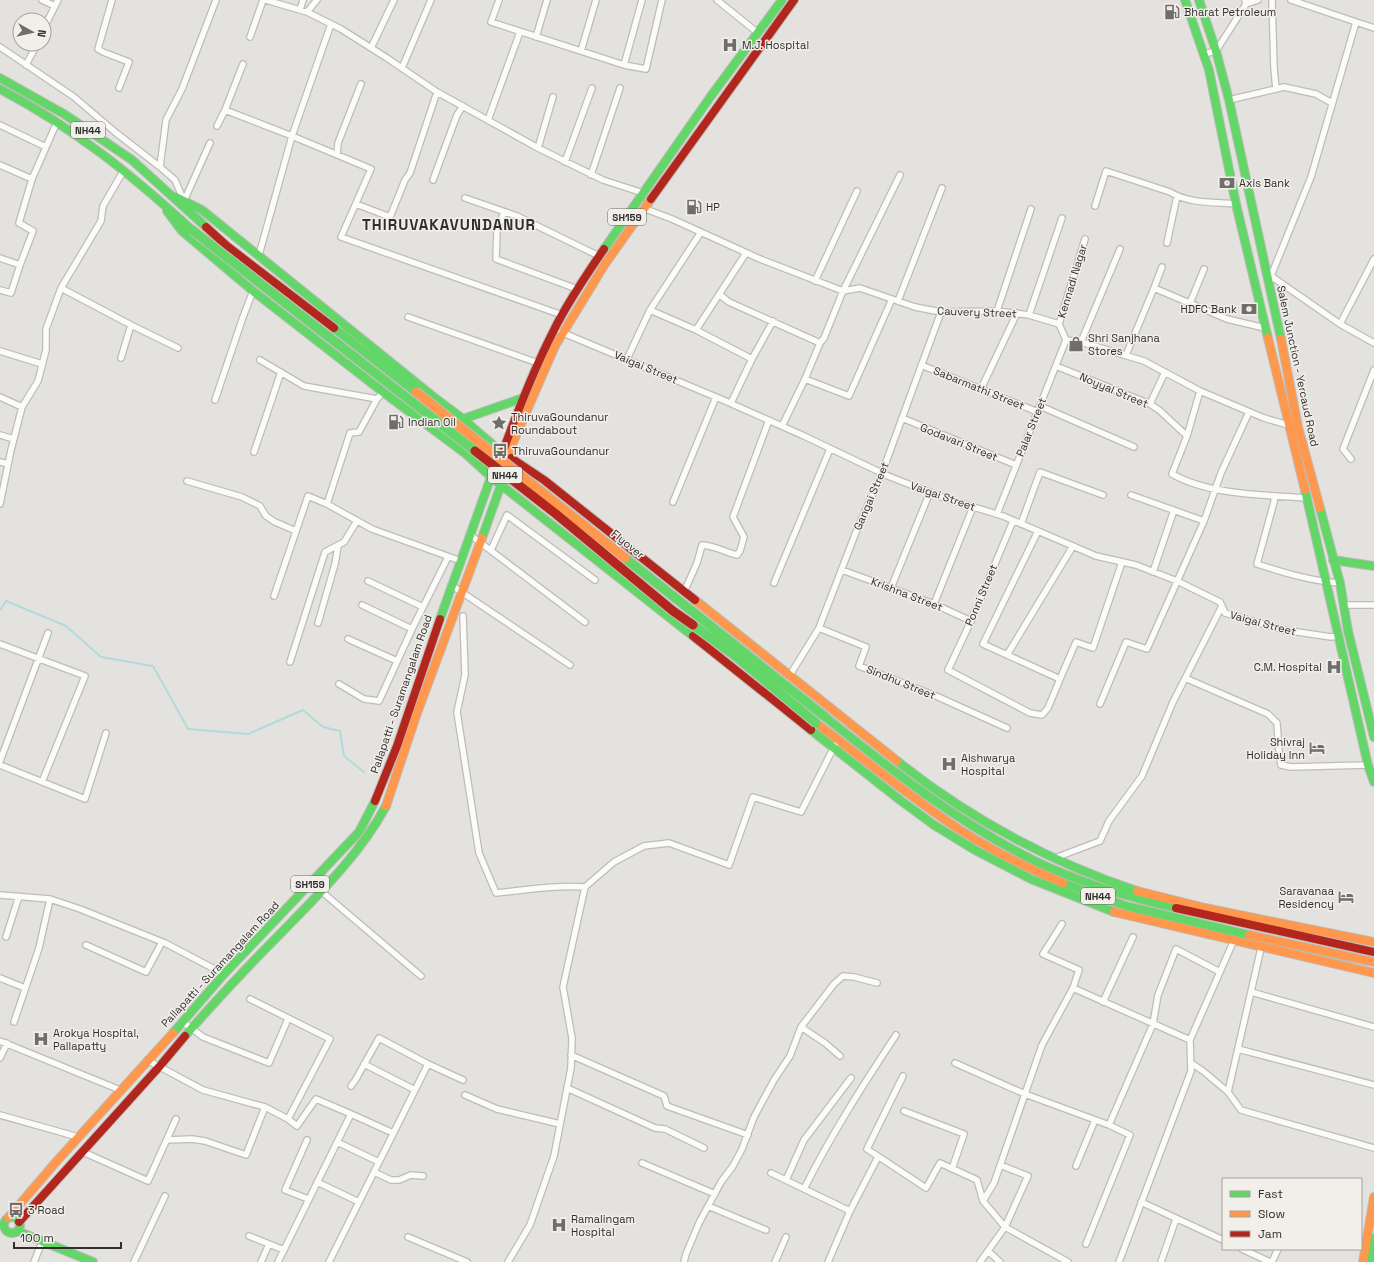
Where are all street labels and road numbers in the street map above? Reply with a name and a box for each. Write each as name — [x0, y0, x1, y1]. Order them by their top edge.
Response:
road number: NH44 — [71, 122, 105, 138]
road number: SH159 — [608, 209, 646, 225]
street label: Kennadi Nagar — [1054, 242, 1090, 320]
street label: Salem Junction - Yercaud Road — [1274, 284, 1322, 448]
street label: Cauvery Street — [937, 304, 1017, 320]
street label: Vaigai Street — [612, 347, 680, 387]
street label: Sabarmathi Street — [931, 363, 1027, 413]
street label: Noyyal Street — [1078, 369, 1150, 411]
street label: Palar Street — [1013, 395, 1049, 459]
street label: Godavari Street — [918, 420, 1000, 464]
street label: Gangai Street — [850, 460, 892, 532]
road number: NH44 — [488, 467, 522, 483]
street label: Vaigai Street — [909, 478, 977, 514]
street label: Flyover — [609, 527, 647, 561]
street label: Ponni Street — [962, 562, 1000, 628]
street label: Krishna Street — [869, 574, 945, 614]
street label: Vaigai Street — [1228, 607, 1298, 639]
street label: Pallapatti - Suramangalam Road — [367, 613, 435, 775]
street label: Sindhu Street — [864, 662, 938, 702]
road number: SH159 — [291, 876, 329, 892]
road number: NH44 — [1081, 888, 1115, 904]
street label: Pallapatti - Suramangalam Road — [158, 898, 282, 1030]

